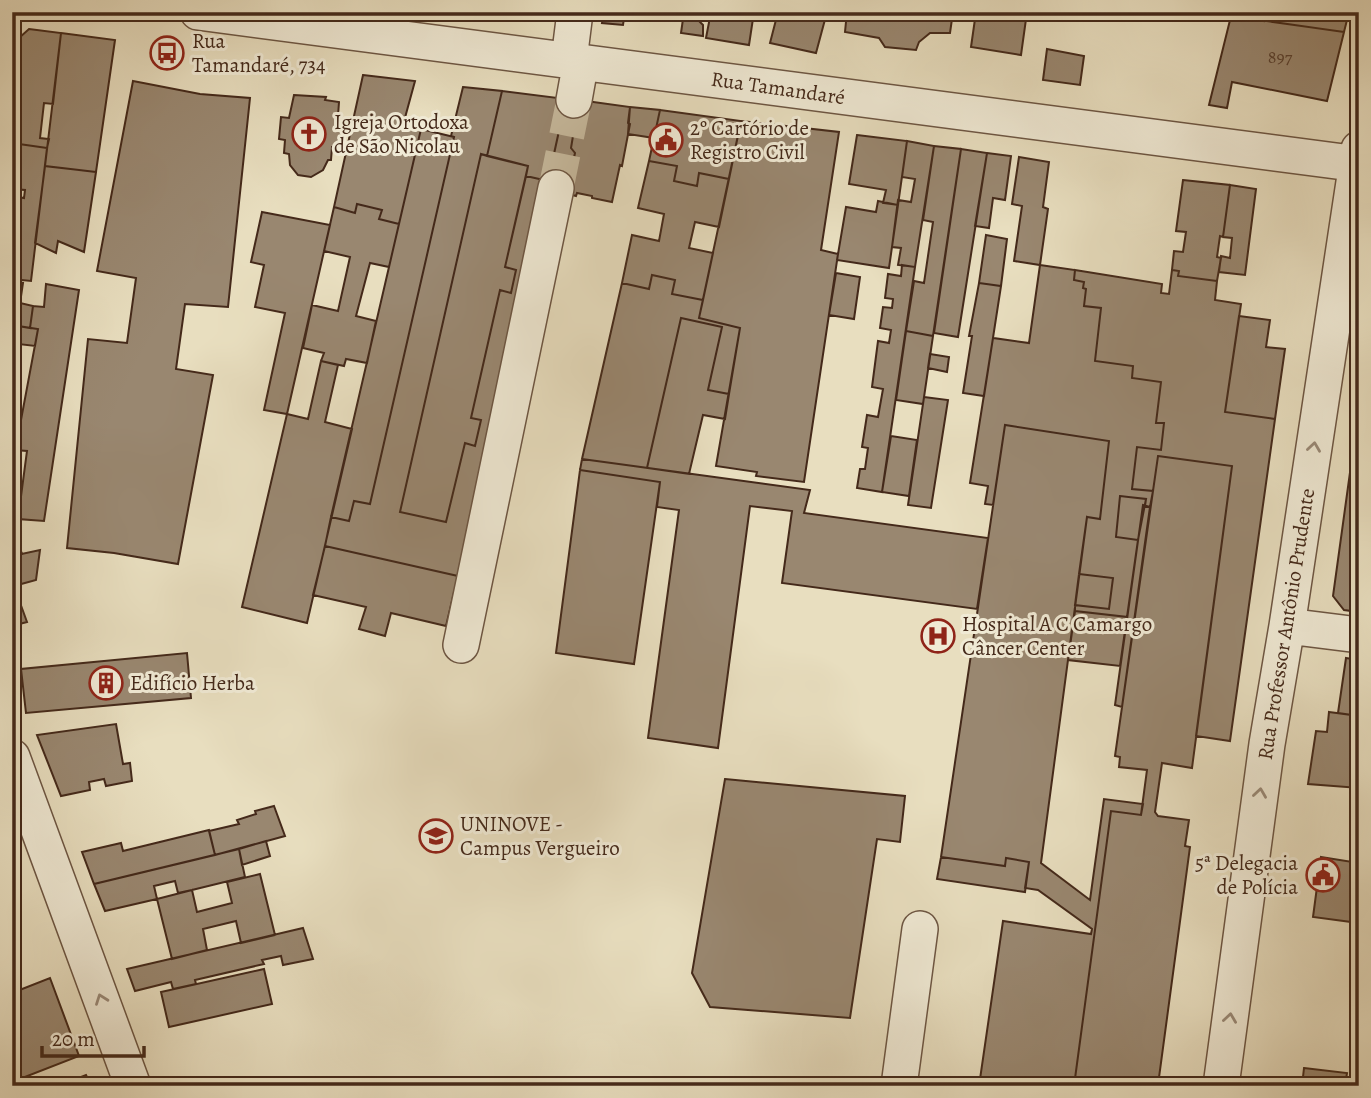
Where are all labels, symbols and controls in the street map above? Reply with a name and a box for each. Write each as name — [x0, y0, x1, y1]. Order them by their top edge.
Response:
place label: Rua Tamandaré, 734 — [192, 27, 326, 79]
bus stop icon: Rua Tamandaré, 734 — [148, 34, 186, 72]
house number: 897 — [1268, 45, 1293, 69]
street label: Rua Tamandaré — [709, 65, 847, 111]
place label: Igreja Ortodoxa de São Nicolau — [334, 108, 469, 160]
place label: 2º Cartório de Registro Civil — [690, 114, 809, 166]
church icon: Igreja Ortodoxa de São Nicolau — [290, 115, 328, 153]
public building icon: 2º Cartório de Registro Civil — [647, 121, 685, 159]
one-way arrow — [1306, 441, 1321, 453]
street label: Rua Professor Antônio Prudente — [1251, 486, 1321, 762]
place label: Hospital A C Camargo Câncer Center — [962, 610, 1152, 662]
hospital icon: Hospital A C Camargo Câncer Center — [919, 617, 957, 655]
building icon: Edifício Herba — [87, 664, 125, 702]
place label: Edifício Herba — [130, 669, 255, 697]
one-way arrow — [1253, 787, 1268, 799]
place label: UNINOVE - Campus Vergueiro — [460, 810, 620, 862]
school or university icon: UNINOVE - Campus Vergueiro — [417, 817, 455, 855]
place label: 5ª Delegacia de Polícia — [1195, 849, 1298, 901]
public building icon: 5ª Delegacia de Polícia — [1304, 856, 1342, 894]
one-way arrow — [96, 993, 110, 1005]
one-way arrow — [1222, 1012, 1237, 1024]
scale bar — [42, 1014, 144, 1058]
text: 20 m — [52, 1025, 95, 1053]

